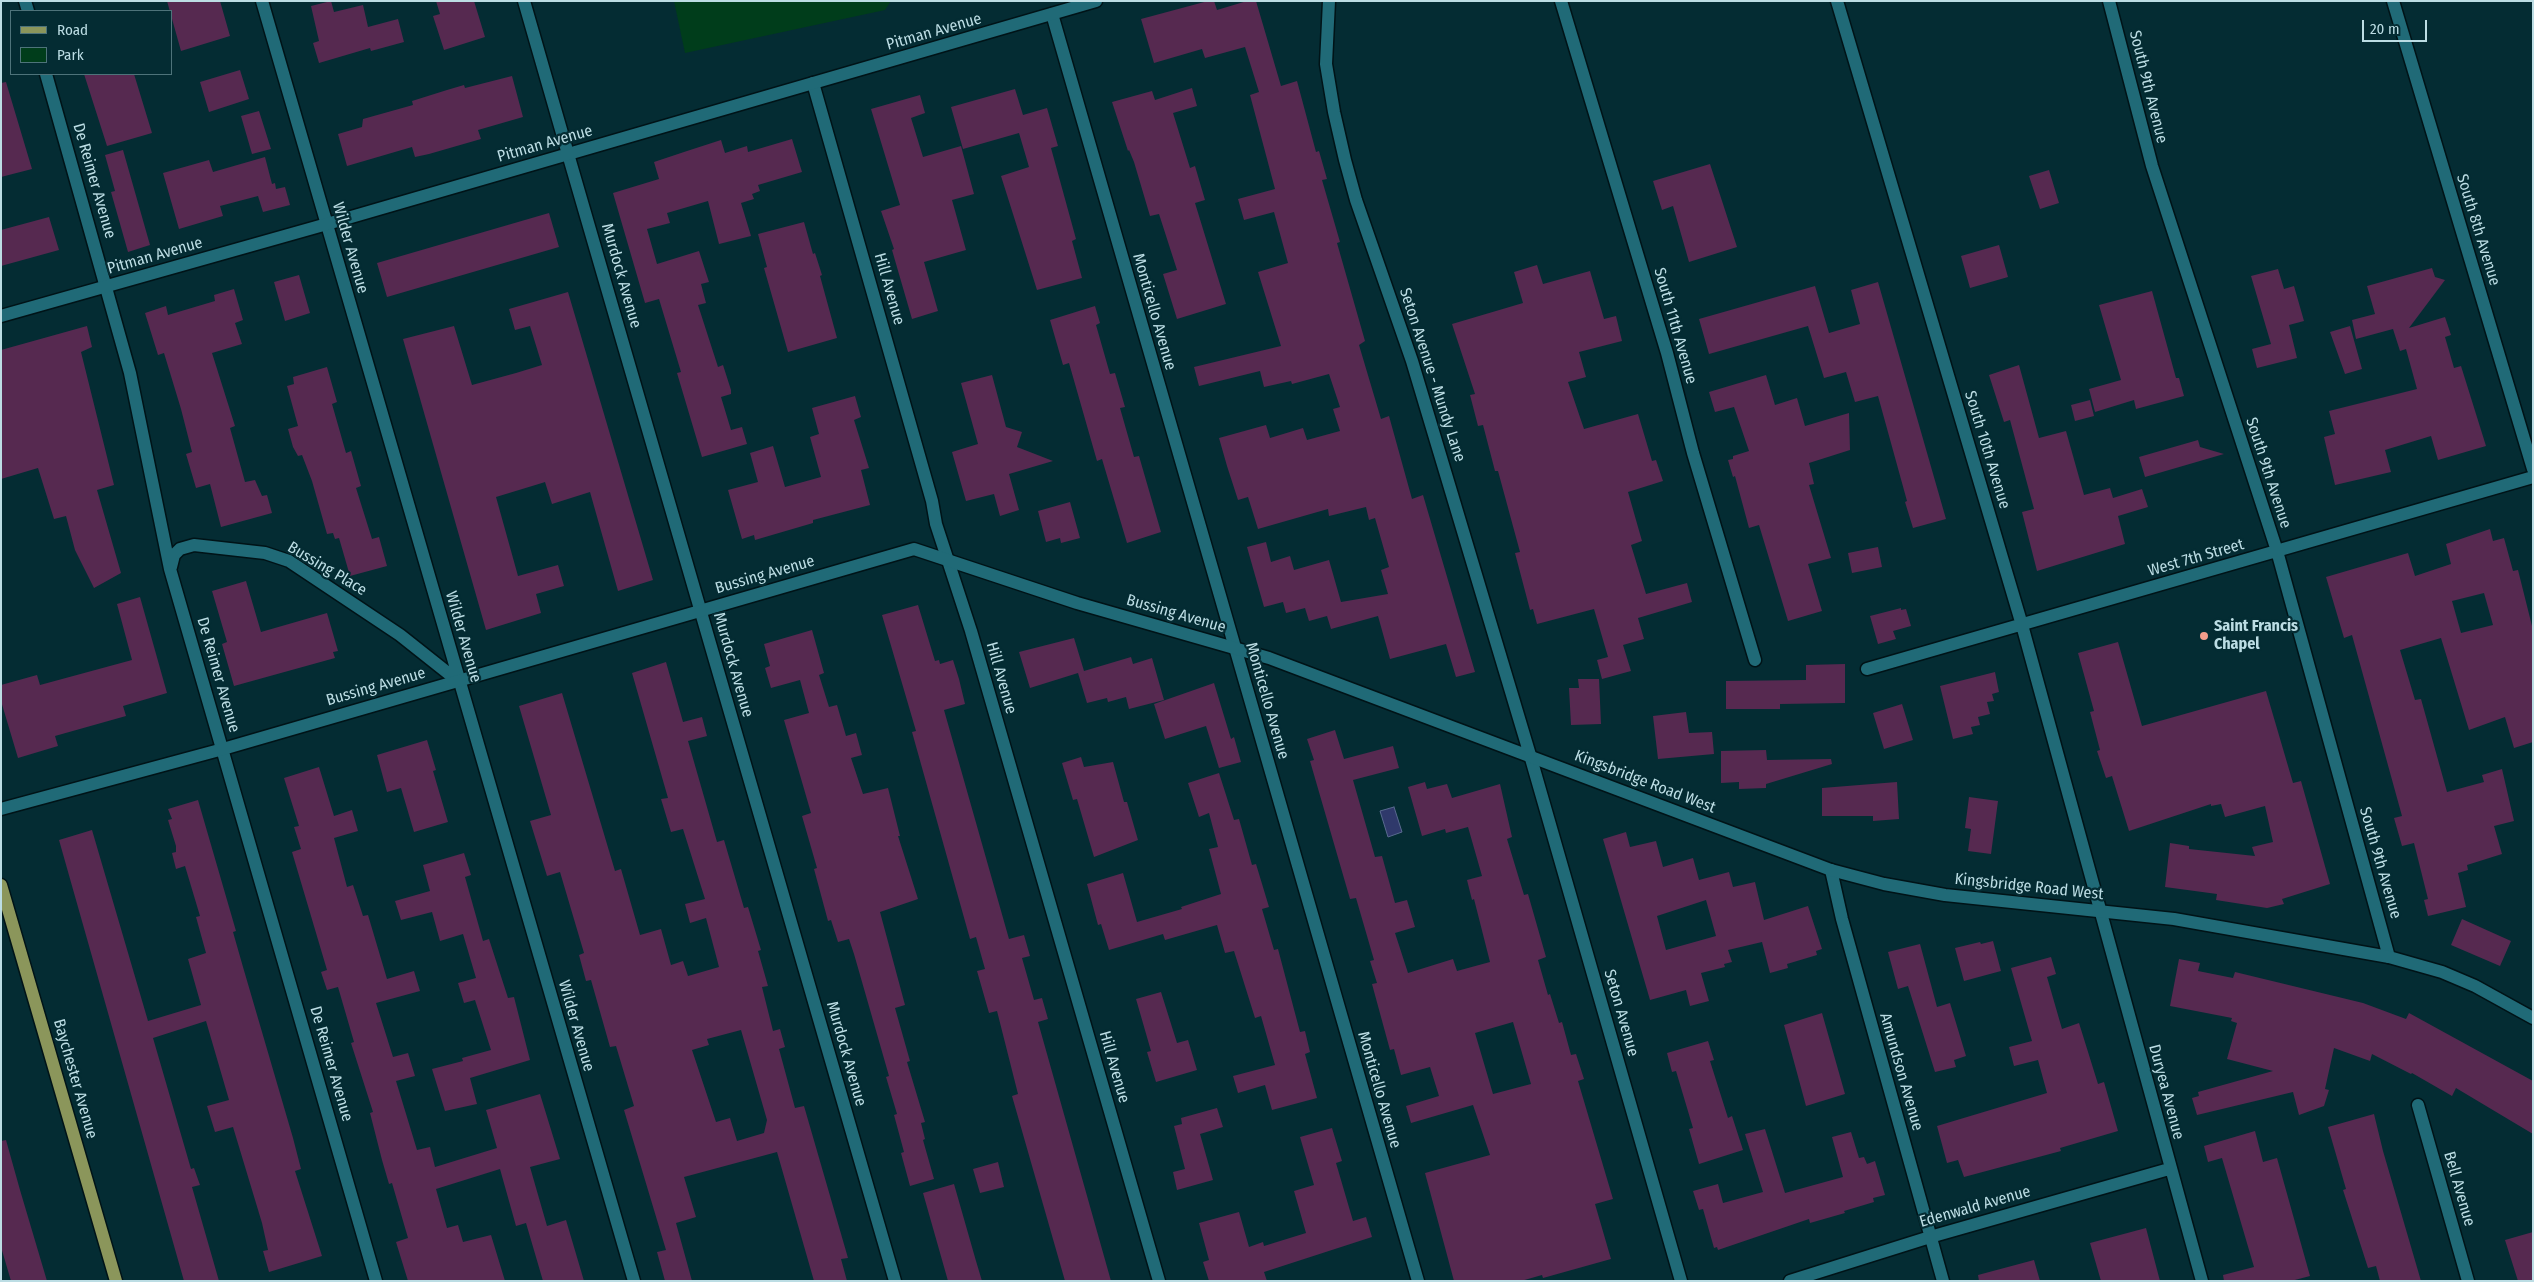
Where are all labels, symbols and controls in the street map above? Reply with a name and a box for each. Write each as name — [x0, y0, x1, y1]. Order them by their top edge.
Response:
street label: Pitman Avenue — [884, 9, 984, 55]
legend — [10, 10, 172, 75]
scale bar — [2364, 10, 2429, 42]
text: 20 m — [2370, 20, 2400, 38]
text: Road — [57, 21, 88, 39]
street label: South 9th Avenue — [2125, 29, 2171, 145]
text: Park — [57, 46, 84, 64]
street label: De Reimer Avenue — [68, 121, 120, 241]
street label: Pitman Avenue — [495, 121, 595, 167]
street label: South 8th Avenue — [2452, 172, 2504, 288]
street label: Wilder Avenue — [328, 200, 372, 296]
street label: Murdock Avenue — [597, 221, 645, 331]
street label: Pitman Avenue — [105, 233, 205, 279]
street label: Hill Avenue — [870, 251, 908, 327]
street label: Monticello Avenue — [1128, 251, 1180, 373]
street label: South 11th Avenue — [1649, 266, 1701, 386]
street label: Seton Avenue - Mundy Lane — [1395, 286, 1469, 464]
street label: South 10th Avenue — [1960, 389, 2014, 511]
street label: South 9th Avenue — [2241, 415, 2295, 531]
street label: West 7th Street — [2146, 535, 2246, 581]
street label: Bussing Place — [284, 538, 370, 600]
street label: Bussing Avenue — [713, 552, 817, 598]
street label: Wilder Avenue — [441, 589, 485, 685]
street label: Bussing Avenue — [1124, 591, 1228, 637]
street label: Murdock Avenue — [709, 610, 757, 720]
street label: De Reimer Avenue — [192, 615, 244, 735]
place label: Saint Francis Chapel — [2214, 617, 2298, 655]
marker: Saint Francis Chapel — [2198, 630, 2210, 642]
street label: Hill Avenue — [982, 640, 1020, 716]
street label: Monticello Avenue — [1241, 640, 1293, 762]
street label: Bussing Avenue — [324, 664, 428, 710]
street label: Kingsbridge Road West — [1572, 746, 1718, 818]
street label: South 9th Avenue — [2355, 805, 2405, 921]
street label: Kingsbridge Road West — [1954, 870, 2104, 904]
street label: Seton Avenue — [1599, 967, 1643, 1059]
street label: Wilder Avenue — [554, 978, 598, 1074]
street label: Murdock Avenue — [822, 999, 870, 1109]
street label: De Reimer Avenue — [305, 1004, 357, 1124]
street label: Amundson Avenue — [1875, 1011, 1927, 1133]
street label: Baychester Avenue — [49, 1017, 101, 1141]
street label: Hill Avenue — [1095, 1029, 1133, 1105]
street label: Monticello Avenue — [1353, 1029, 1405, 1151]
street label: Duryea Avenue — [2144, 1042, 2188, 1142]
street label: Bell Avenue — [2439, 1149, 2479, 1229]
street label: Edenwald Avenue — [1917, 1182, 2033, 1232]

